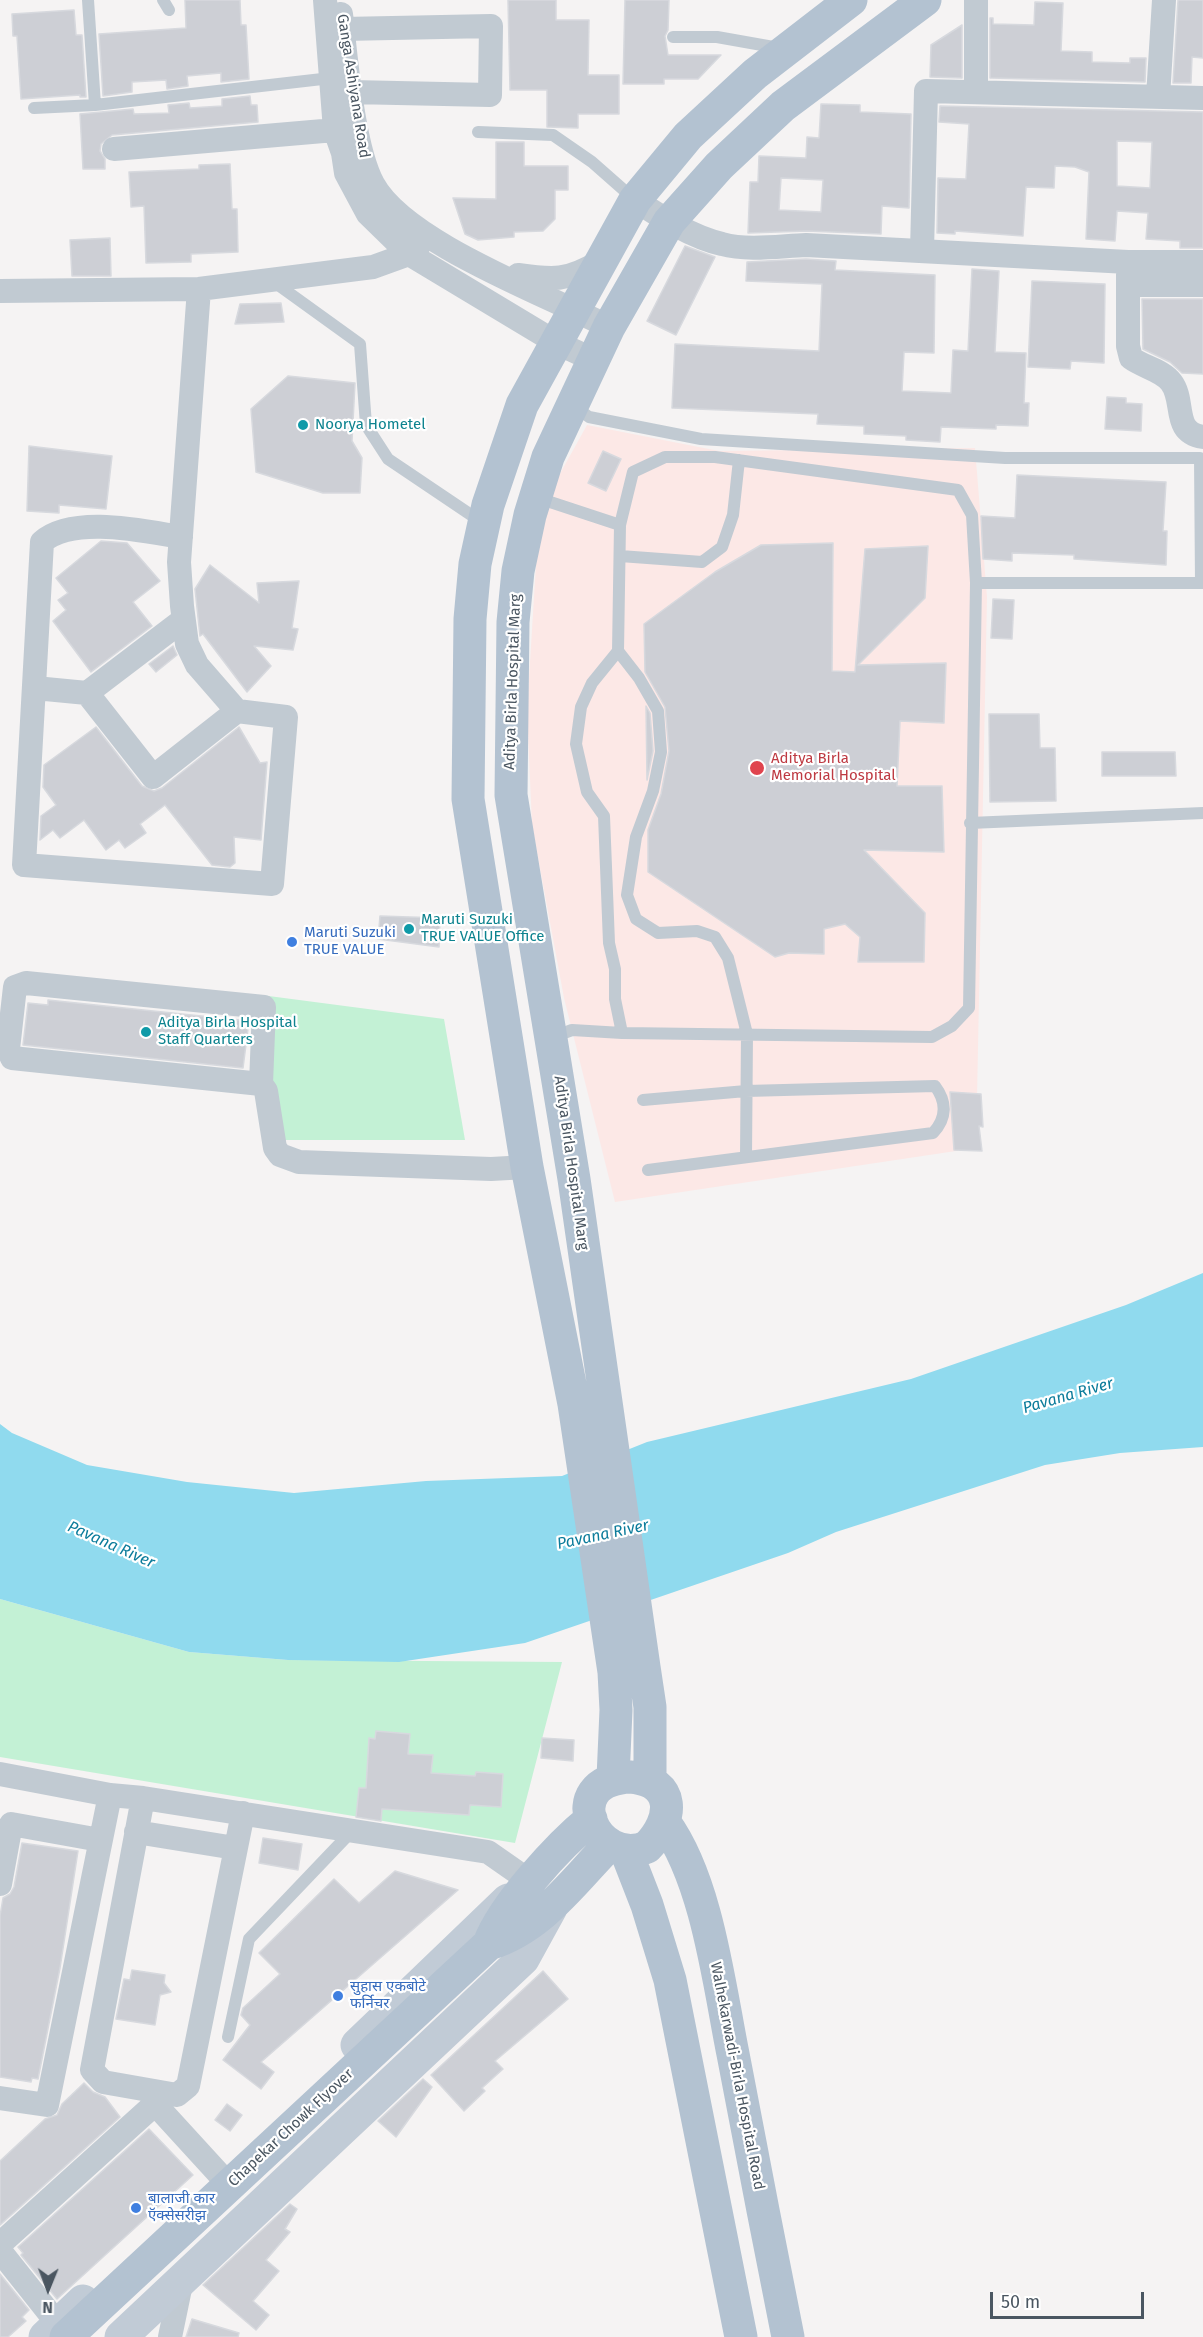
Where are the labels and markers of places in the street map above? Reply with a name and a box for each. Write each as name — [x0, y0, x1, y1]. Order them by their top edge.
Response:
place label: Noorya Hometel — [315, 416, 426, 434]
marker: Noorya Hometel — [296, 418, 310, 432]
place label: Aditya Birla Memorial Hospital — [771, 750, 896, 785]
marker: Aditya Birla Memorial Hospital — [748, 759, 766, 777]
place label: Maruti Suzuki TRUE VALUE Office — [421, 911, 544, 946]
marker: Maruti Suzuki TRUE VALUE Office — [402, 922, 416, 936]
place label: Maruti Suzuki TRUE VALUE — [304, 924, 396, 959]
marker: Maruti Suzuki TRUE VALUE — [285, 935, 299, 949]
place label: Aditya Birla Hospital Staff Quarters — [158, 1014, 297, 1049]
marker: Aditya Birla Hospital Staff Quarters — [139, 1025, 153, 1039]
place label: सुहास एकबोटे फर्निचर — [350, 1978, 426, 2013]
marker: सुहास एकबोटे फर्निचर — [331, 1989, 345, 2003]
place label: बालाजी कार ऍक्सेसरीझ — [148, 2190, 215, 2225]
marker: बालाजी कार ऍक्सेसरीझ — [129, 2201, 143, 2215]

